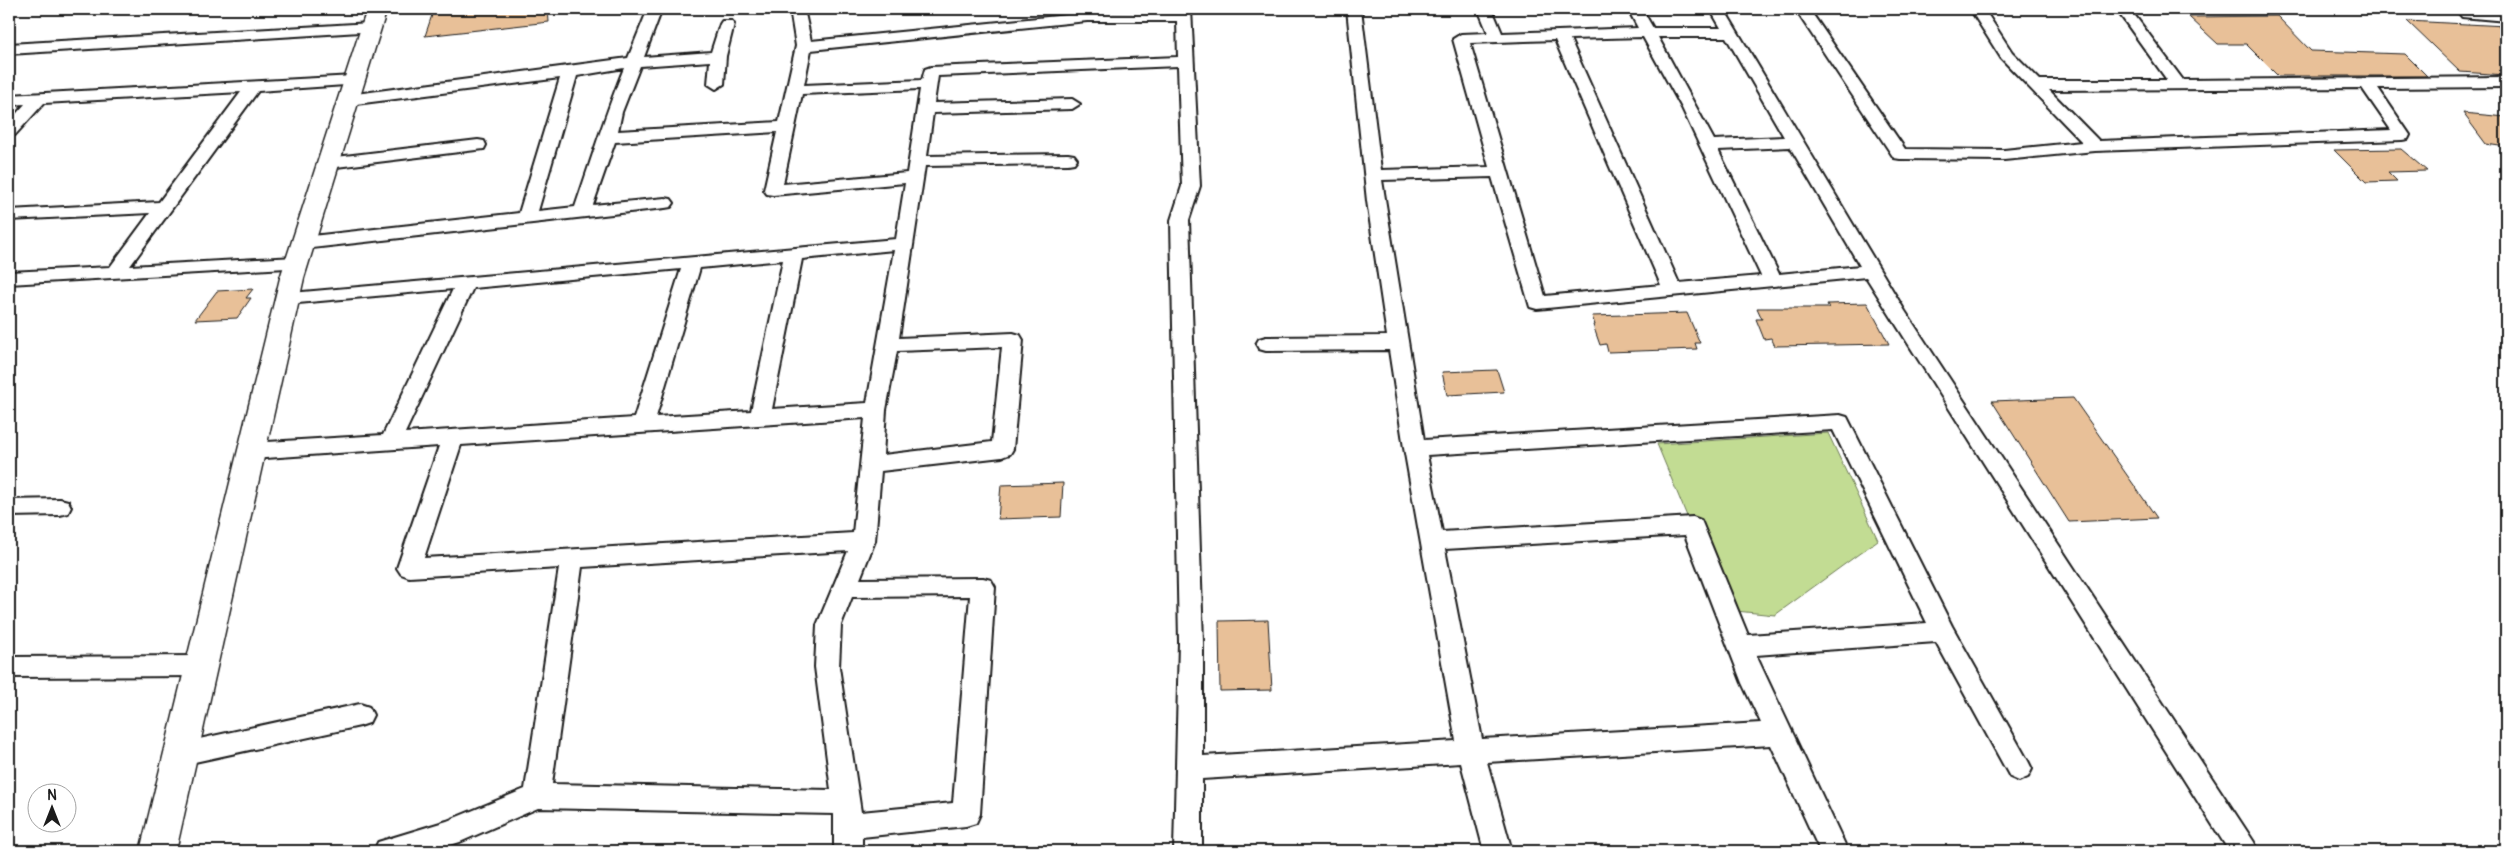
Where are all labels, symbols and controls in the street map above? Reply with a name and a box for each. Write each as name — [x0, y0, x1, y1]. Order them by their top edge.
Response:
north arrow — [28, 782, 78, 832]
text: N — [47, 787, 57, 804]

